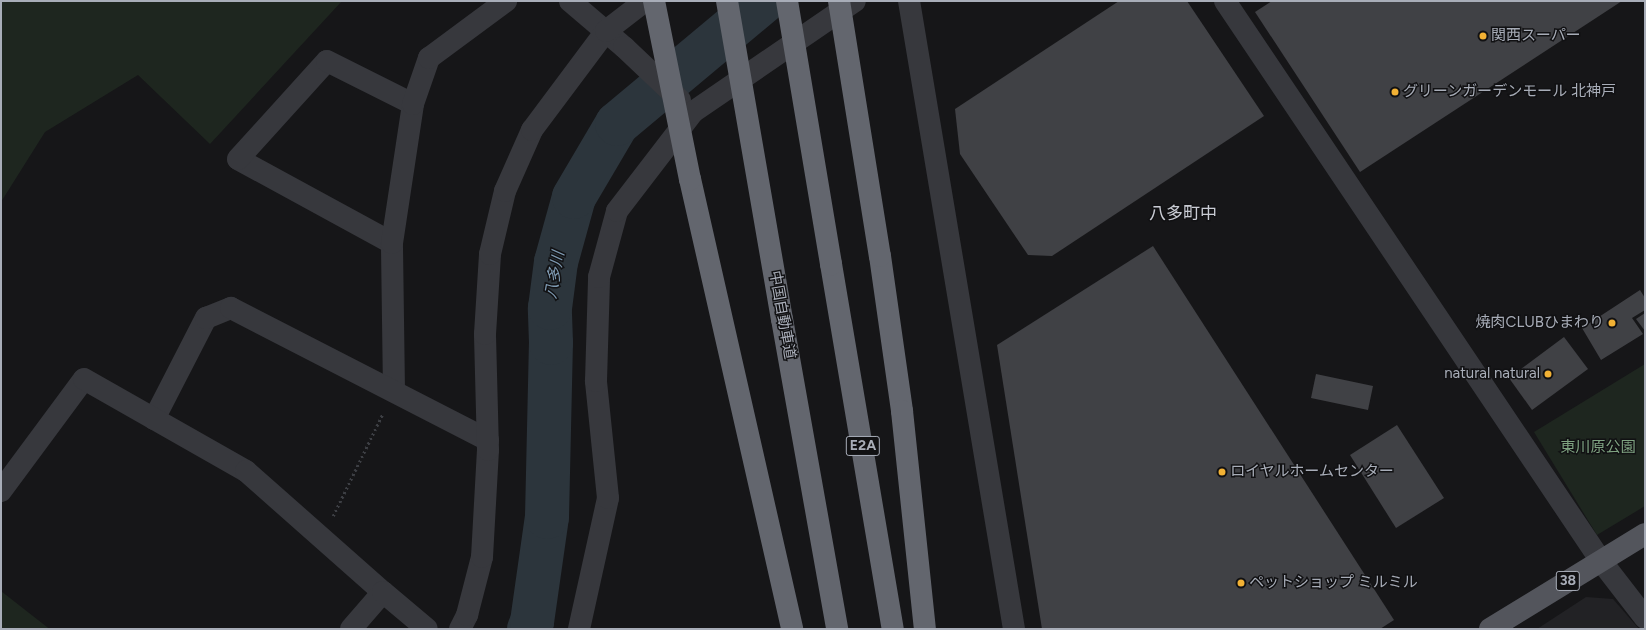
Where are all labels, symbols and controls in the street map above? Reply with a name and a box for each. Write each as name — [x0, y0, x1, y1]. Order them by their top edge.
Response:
place label: 関西スーパー — [1491, 27, 1581, 45]
marker: 関西スーパー — [1478, 31, 1488, 41]
place label: グリーンガーデンモール 北神戸 — [1403, 83, 1617, 101]
marker: グリーンガーデンモール 北神戸 — [1390, 87, 1400, 97]
district label: 八多町中 — [1149, 204, 1217, 224]
water label: 八多川 — [541, 250, 569, 300]
street label: 中国自動車道 — [765, 269, 799, 361]
place label: 焼肉CLUBひまわり — [1476, 314, 1604, 332]
marker: 焼肉CLUBひまわり — [1607, 318, 1617, 328]
place label: natural natural — [1444, 365, 1540, 383]
marker: natural natural — [1543, 369, 1553, 379]
road number: E2A — [845, 434, 881, 458]
park label: 東川原公園 — [1561, 439, 1635, 457]
place label: ロイヤルホームセンター — [1230, 463, 1395, 481]
marker: ロイヤルホームセンター — [1217, 467, 1227, 477]
road number: 38 — [1555, 569, 1581, 593]
place label: ペットショップ ミルミル — [1249, 574, 1418, 592]
marker: ペットショップ ミルミル — [1236, 578, 1246, 588]

